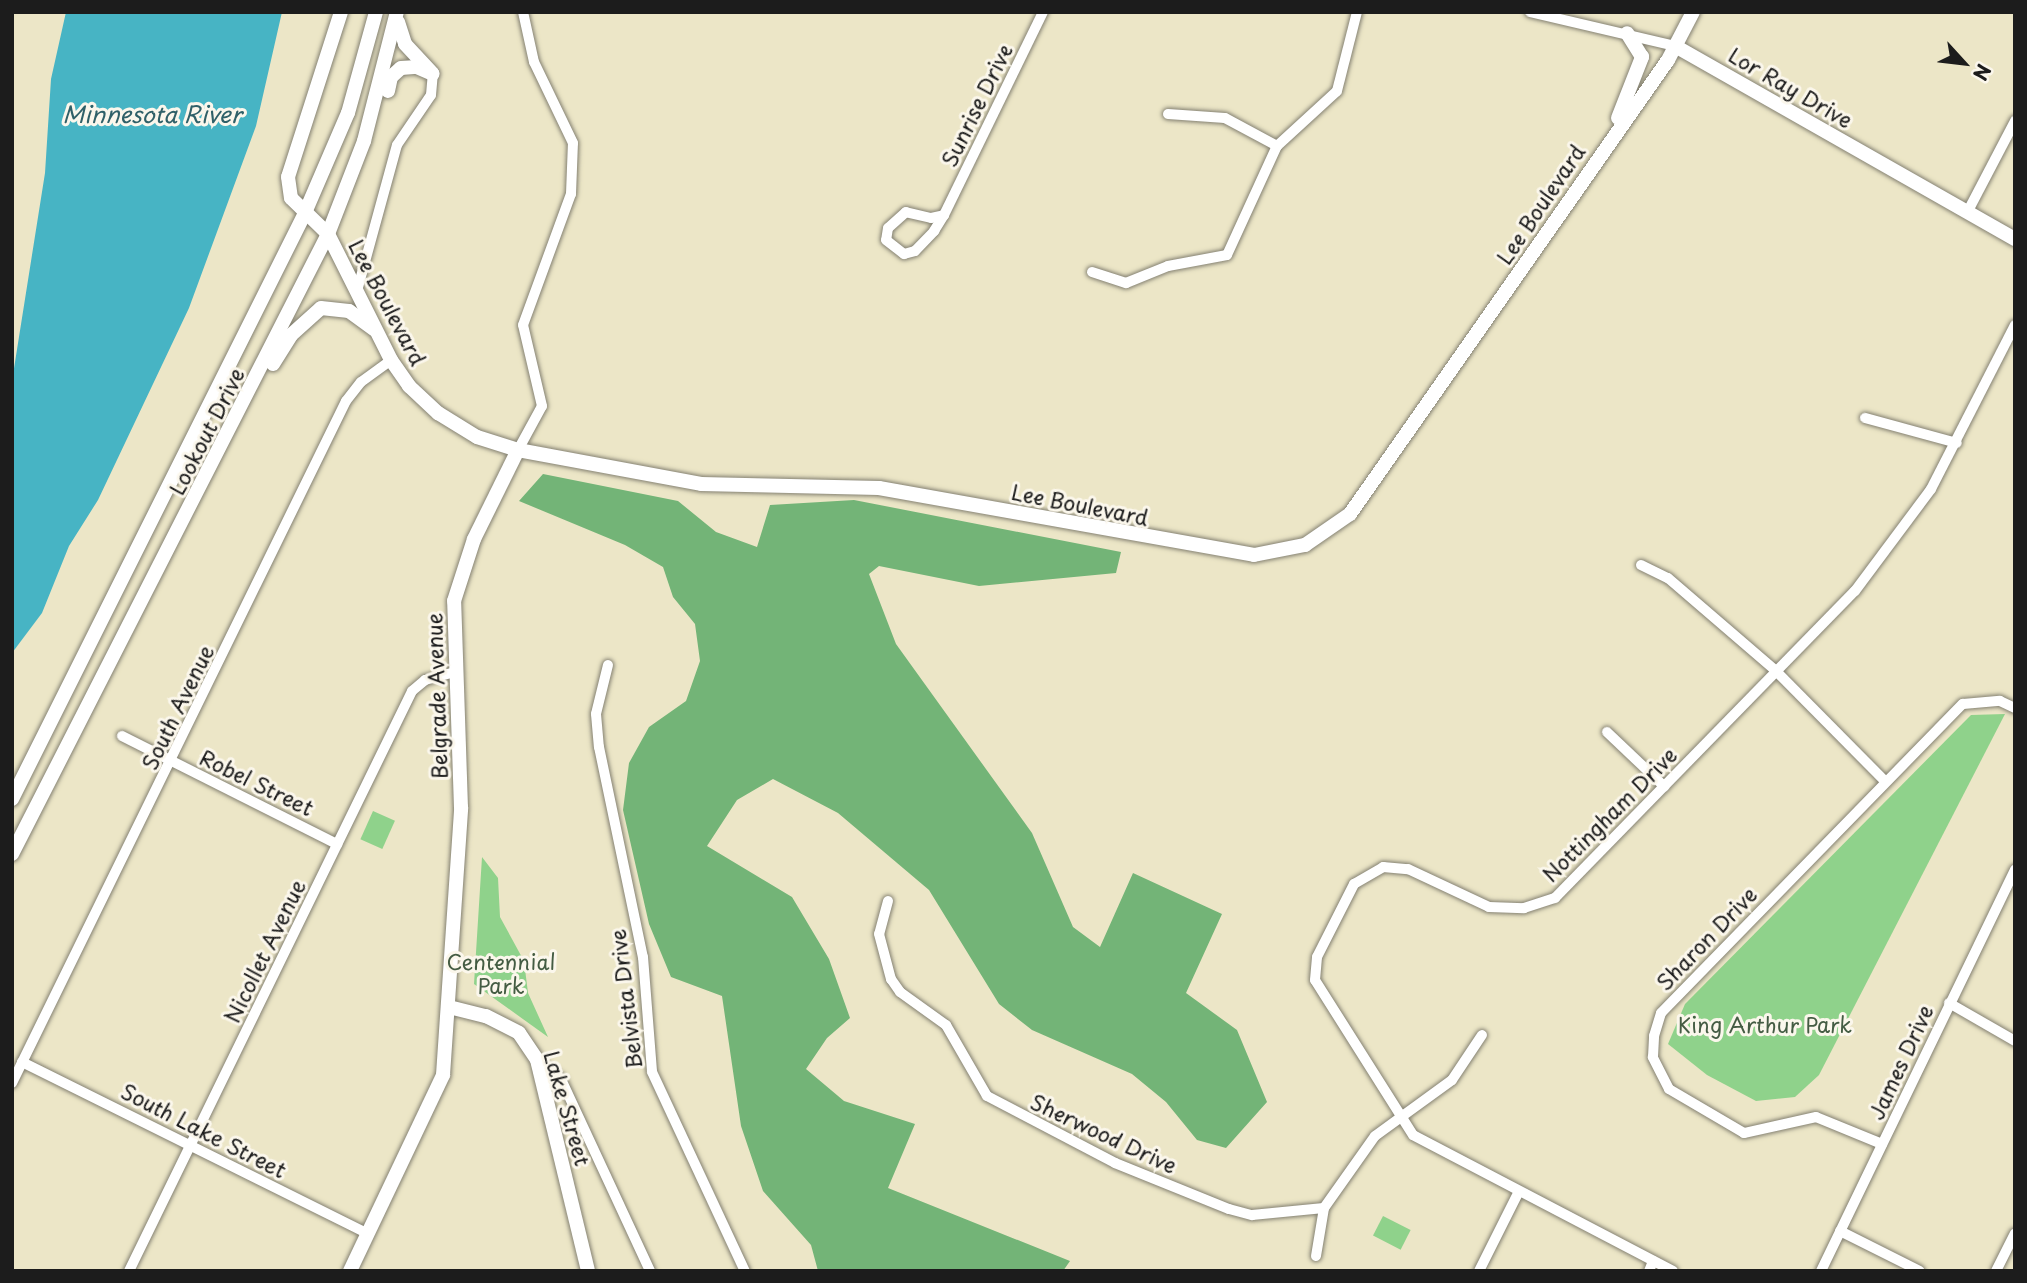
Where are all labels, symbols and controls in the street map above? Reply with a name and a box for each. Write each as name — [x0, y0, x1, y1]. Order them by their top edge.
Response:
north arrow — [1929, 28, 1999, 98]
street label: Sunrise Drive — [935, 39, 1017, 171]
street label: Lor Ray Drive — [1724, 41, 1858, 133]
text: N — [1967, 59, 1999, 86]
water label: Minnesota River — [62, 100, 242, 128]
street label: Lee Boulevard — [1490, 138, 1590, 270]
street label: Lee Boulevard — [344, 234, 432, 370]
street label: Lookout Drive — [163, 363, 249, 499]
street label: Lee Boulevard — [1008, 478, 1152, 530]
street label: Belgrade Avenue — [421, 612, 451, 780]
street label: South Avenue — [136, 640, 218, 774]
street label: Nottingham Drive — [1536, 741, 1682, 887]
street label: Robel Street — [195, 743, 319, 821]
street label: Nicollet Avenue — [218, 875, 310, 1027]
street label: Sharon Drive — [1651, 881, 1761, 995]
street label: Belvista Drive — [604, 928, 646, 1070]
park label: Centennial Park — [446, 948, 556, 998]
street label: James Drive — [1862, 1000, 1938, 1124]
park label: King Arthur Park — [1678, 1011, 1852, 1037]
street label: Lake Street — [540, 1048, 596, 1168]
street label: South Lake Street — [117, 1077, 291, 1183]
street label: Sherwood Drive — [1027, 1088, 1181, 1178]

